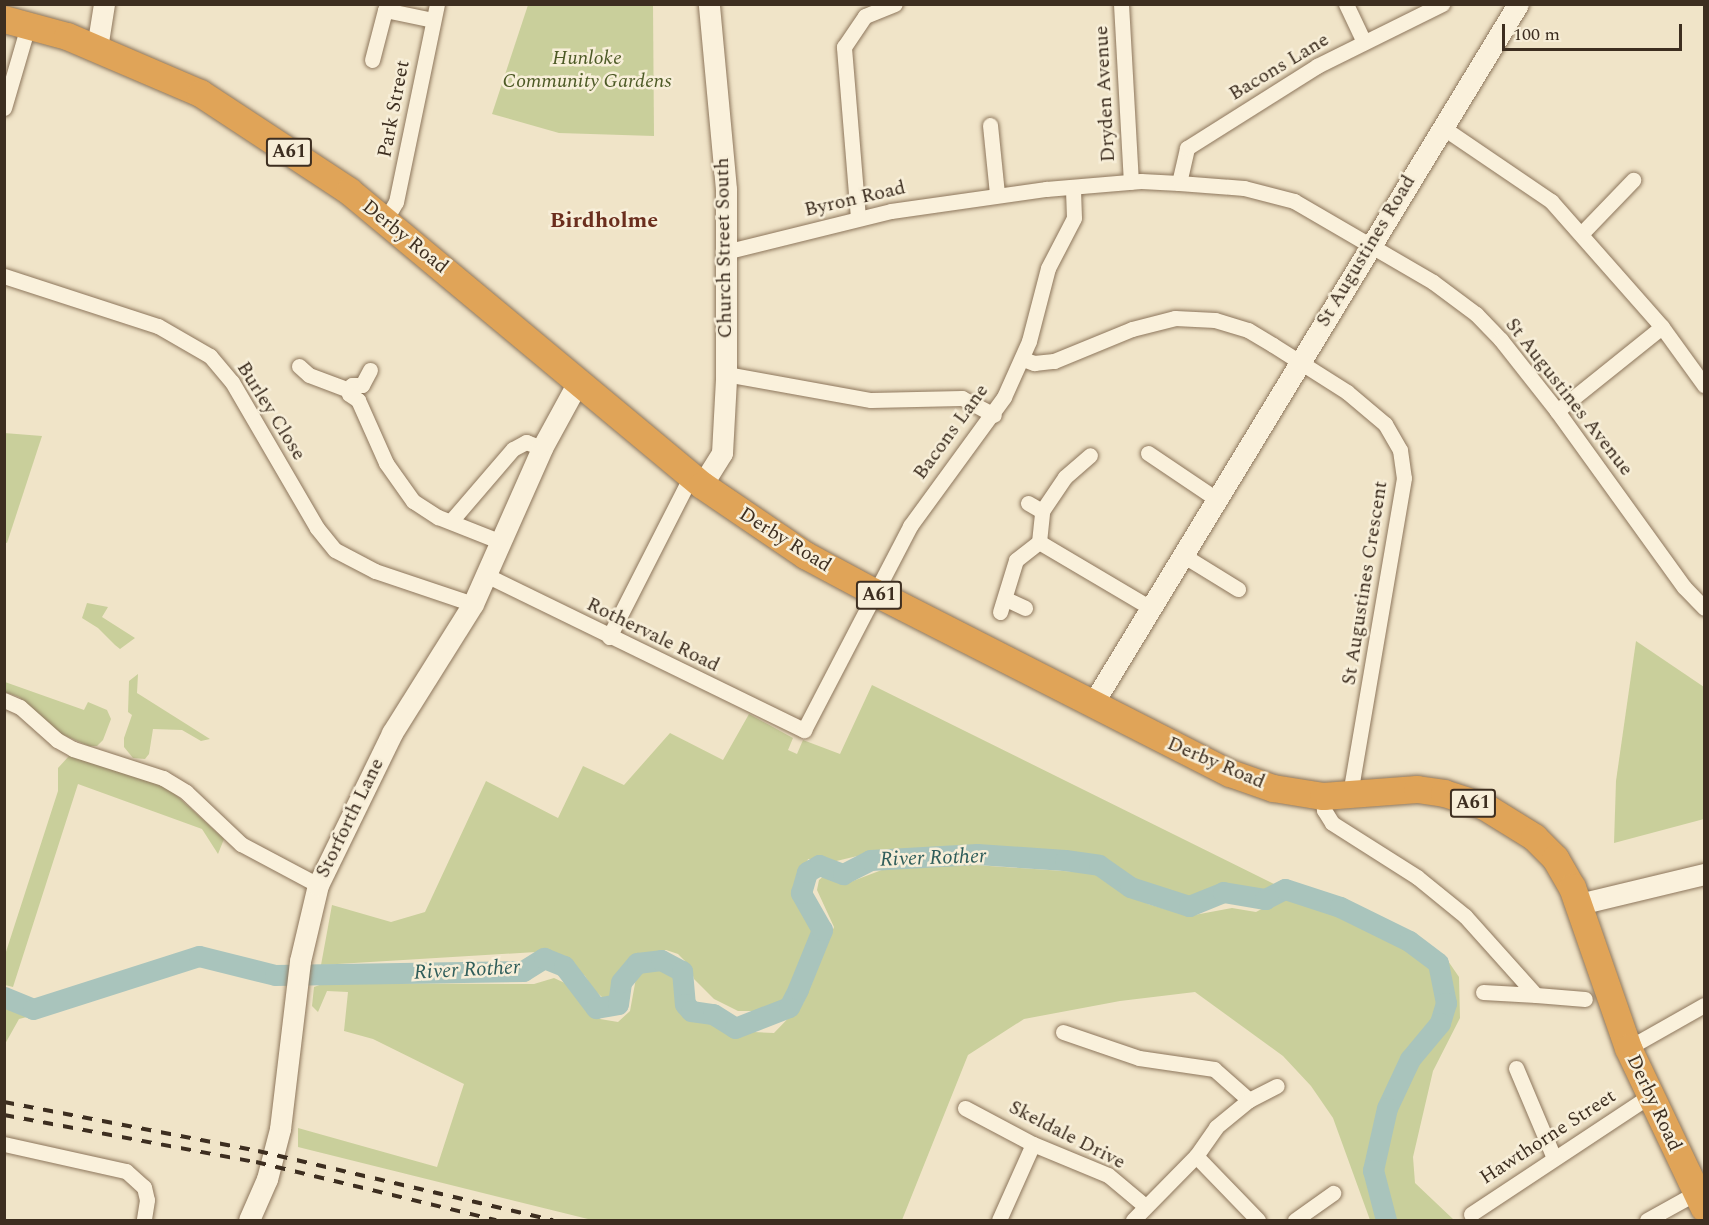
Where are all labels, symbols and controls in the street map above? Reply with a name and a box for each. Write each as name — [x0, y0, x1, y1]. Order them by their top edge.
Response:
scale bar — [1505, 12, 1685, 50]
text: 100 m — [1513, 21, 1560, 48]
street label: Dryden Avenue — [1089, 25, 1121, 163]
street label: Bacons Lane — [1225, 28, 1333, 106]
park label: Hunloke Community Gardens — [503, 46, 671, 93]
street label: Park Street — [373, 58, 415, 160]
road number: A61 — [265, 137, 313, 167]
street label: Church Street South — [710, 157, 738, 339]
street label: St Augustines Road — [1311, 171, 1421, 331]
street label: Byron Road — [802, 176, 908, 222]
street label: Derby Road — [357, 195, 453, 279]
district label: Birdholme — [550, 208, 658, 234]
street label: St Augustines Avenue — [1500, 313, 1638, 481]
street label: Burley Close — [231, 357, 311, 465]
street label: Bacons Lane — [908, 380, 994, 484]
street label: St Augustines Crescent — [1337, 479, 1393, 687]
street label: Derby Road — [735, 502, 835, 578]
road number: A61 — [855, 580, 903, 610]
street label: Rothervale Road — [582, 592, 724, 678]
street label: Derby Road — [1163, 732, 1269, 794]
street label: Storforth Lane — [311, 754, 389, 882]
road number: A61 — [1449, 788, 1497, 818]
water label: River Rother — [879, 844, 987, 872]
water label: River Rother — [413, 955, 521, 985]
street label: Derby Road — [1621, 1051, 1687, 1155]
street label: Hawthorne Street — [1476, 1084, 1620, 1190]
street label: Skeldale Drive — [1005, 1095, 1129, 1175]

